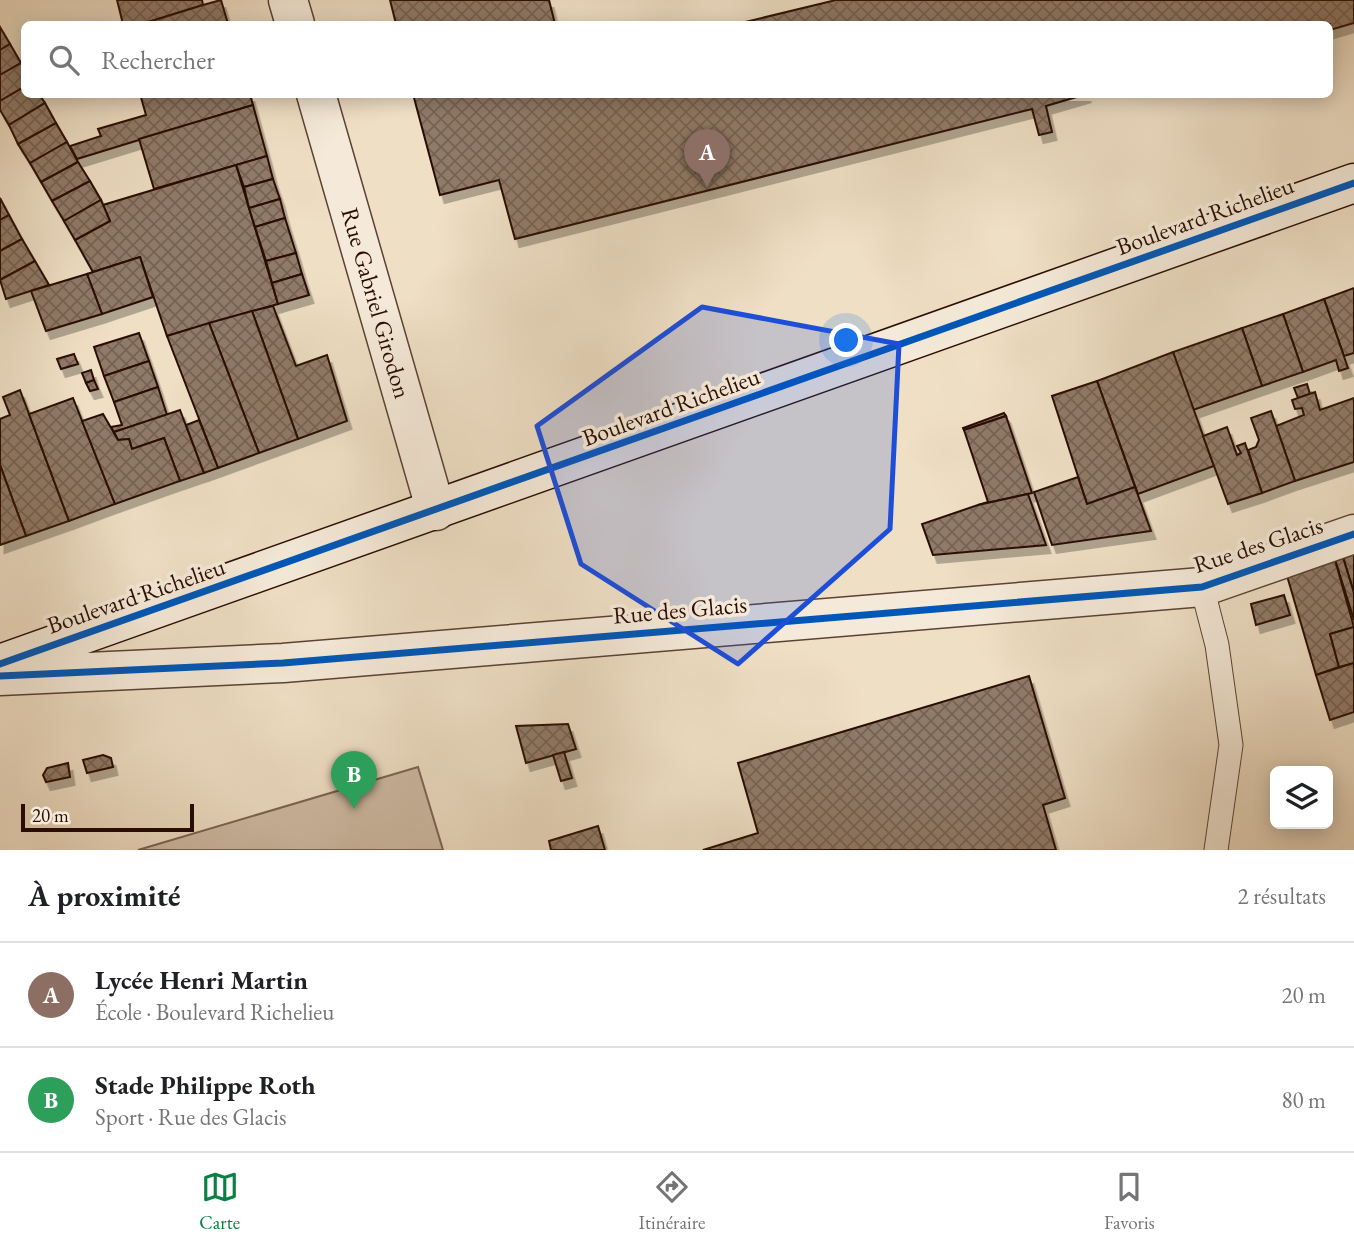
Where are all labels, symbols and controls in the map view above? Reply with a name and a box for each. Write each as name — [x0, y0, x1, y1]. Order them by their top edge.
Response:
search box — [21, 21, 1333, 98]
icon: search — [45, 41, 83, 79]
text: Rechercher — [101, 43, 215, 77]
pin: A — [684, 129, 730, 187]
street label: Boulevard Richelieu — [1112, 169, 1298, 262]
street label: Rue Gabriel Girodon — [334, 204, 419, 402]
your location — [829, 323, 863, 357]
street label: Boulevard Richelieu — [578, 360, 764, 453]
street label: Rue des Glacis — [1189, 509, 1326, 580]
street label: Boulevard Richelieu — [43, 550, 229, 641]
street label: Rue des Glacis — [612, 588, 748, 631]
pin: B — [331, 751, 377, 809]
map controls — [1270, 766, 1333, 829]
button: layers — [1270, 766, 1333, 829]
scale bar — [21, 801, 194, 833]
text: 20 m — [32, 803, 69, 828]
text: À proximité — [28, 876, 180, 915]
text: 2 résultats — [1238, 881, 1326, 911]
text: Lycée Henri Martin — [95, 963, 308, 997]
text: A — [43, 980, 59, 1010]
text: 20 m — [1281, 980, 1326, 1010]
text: École · Boulevard Richelieu — [95, 997, 334, 1027]
text: Stade Philippe Roth — [95, 1068, 316, 1102]
text: B — [44, 1085, 58, 1115]
text: 80 m — [1281, 1085, 1326, 1115]
text: Sport · Rue des Glacis — [95, 1102, 286, 1132]
tab: Carte — [199, 1168, 240, 1235]
tab: Itinéraire — [639, 1168, 705, 1235]
tab: Favoris — [1104, 1168, 1155, 1235]

